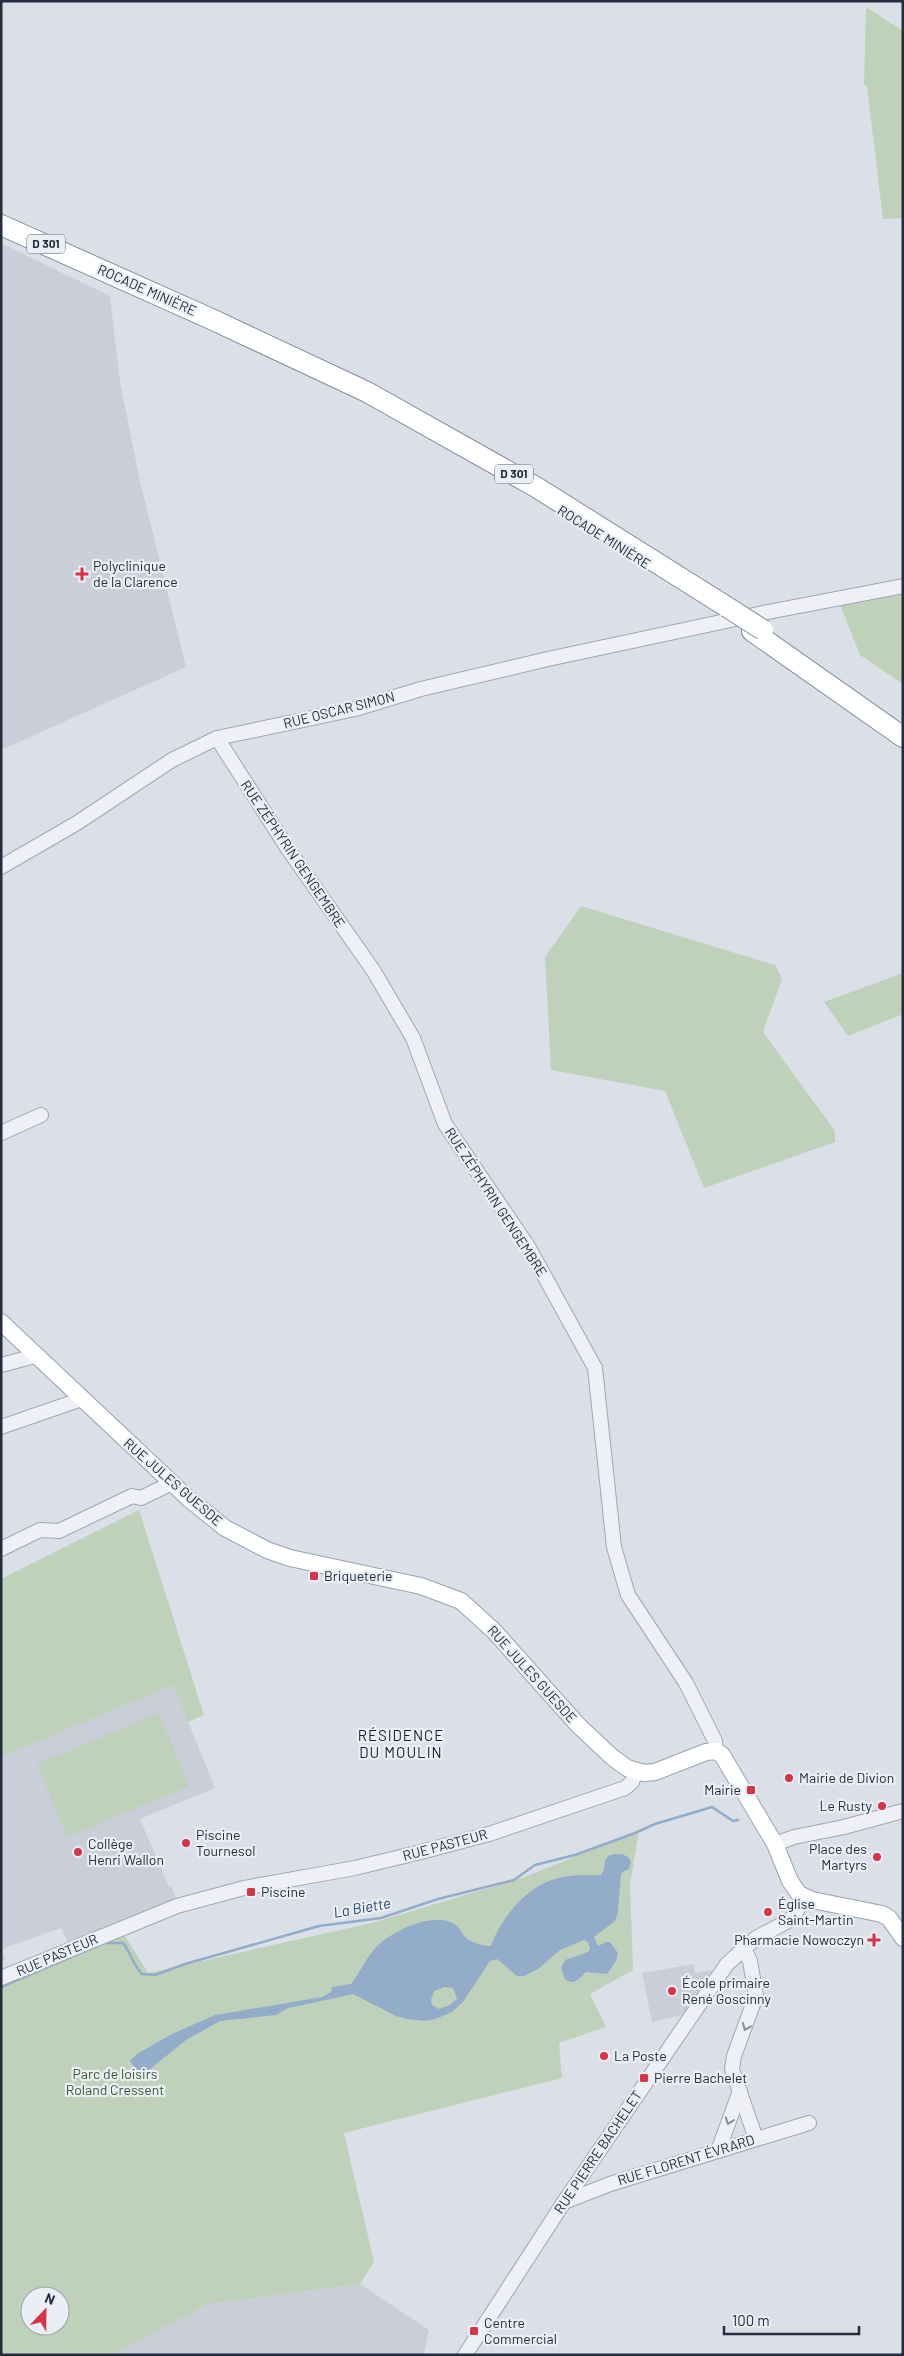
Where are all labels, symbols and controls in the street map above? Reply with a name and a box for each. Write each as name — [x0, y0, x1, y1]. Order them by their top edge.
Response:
road number: D 301 — [27, 234, 65, 253]
street label: ROCADE MINIÈRE — [95, 260, 199, 319]
road number: D 301 — [495, 464, 533, 484]
street label: ROCADE MINIÈRE — [555, 501, 654, 572]
place label: Polyclinique de la Clarence — [93, 557, 178, 590]
marker: Polyclinique de la Clarence — [75, 567, 89, 581]
street label: RUE OSCAR SIMON — [281, 687, 396, 732]
street label: RUE ZÉPHYRIN GENGEMBRE — [238, 777, 349, 931]
street label: RUE ZÉPHYRIN GENGEMBRE — [442, 1124, 551, 1279]
street label: RUE JULES GUESDE — [121, 1434, 226, 1529]
place label: Briqueterie — [324, 1567, 393, 1584]
marker: Briqueterie — [308, 1570, 320, 1582]
street label: RUE JULES GUESDE — [484, 1622, 580, 1726]
district label: RÉSIDENCE DU MOULIN — [358, 1726, 444, 1761]
place label: Mairie de Divion — [799, 1769, 894, 1786]
marker: Mairie de Divion — [783, 1772, 795, 1784]
place label: Mairie — [704, 1781, 741, 1798]
marker: Mairie — [745, 1784, 757, 1796]
place label: Le Rusty — [819, 1797, 873, 1814]
marker: Le Rusty — [876, 1800, 888, 1812]
street label: RUE PASTEUR — [401, 1825, 489, 1864]
place label: Piscine Tournesol — [196, 1826, 256, 1859]
place label: Collège Henri Wallon — [88, 1835, 164, 1868]
marker: Piscine Tournesol — [180, 1837, 192, 1849]
place label: Place des Martyrs — [809, 1840, 867, 1873]
marker: Collège Henri Wallon — [72, 1846, 84, 1858]
marker: Place des Martyrs — [871, 1851, 883, 1863]
place label: Piscine — [261, 1883, 305, 1900]
marker: Piscine — [245, 1886, 257, 1898]
water label: La Biette — [332, 1893, 392, 1921]
place label: Église Saint-Martin — [778, 1895, 854, 1928]
marker: Église Saint-Martin — [762, 1906, 774, 1918]
street label: RUE PASTEUR — [14, 1930, 100, 1979]
place label: Pharmacie Nowoczyn — [734, 1931, 864, 1948]
marker: Pharmacie Nowoczyn — [868, 1934, 880, 1946]
place label: École primaire René Goscinny — [682, 1974, 771, 2007]
marker: École primaire René Goscinny — [666, 1985, 678, 1997]
one-way arrow — [741, 2023, 751, 2031]
place label: La Poste — [614, 2047, 667, 2064]
marker: La Poste — [598, 2050, 610, 2062]
park label: Parc de loisirs Roland Cressent — [66, 2065, 164, 2098]
place label: Pierre Bachelet — [654, 2069, 747, 2086]
marker: Pierre Bachelet — [638, 2072, 650, 2084]
street label: RUE PIERRE BACHELET — [550, 2087, 645, 2217]
one-way arrow — [725, 2116, 735, 2125]
street label: RUE FLORENT ÉVRARD — [615, 2131, 756, 2188]
north arrow — [20, 2286, 70, 2336]
text: N — [43, 2289, 58, 2308]
scale bar — [724, 2304, 859, 2336]
text: 100 m — [732, 2311, 770, 2329]
place label: Centre Commercial — [484, 2314, 557, 2347]
marker: Centre Commercial — [468, 2325, 480, 2337]

